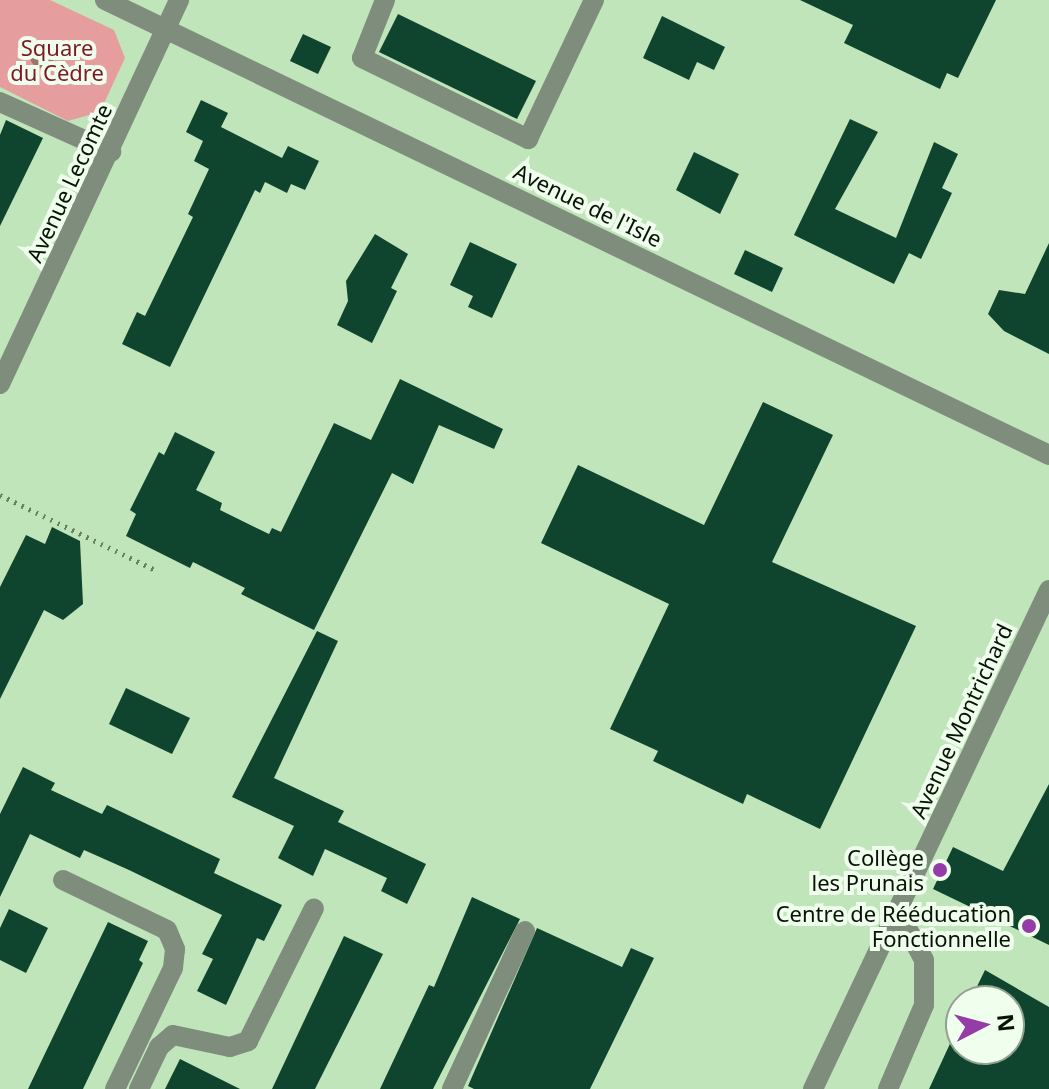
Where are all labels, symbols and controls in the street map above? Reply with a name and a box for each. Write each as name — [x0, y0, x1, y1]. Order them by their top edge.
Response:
park label: Square du Cèdre — [10, 34, 104, 86]
street label: Avenue Lecomte — [21, 100, 117, 266]
street label: Avenue de l'Isle — [510, 158, 666, 252]
street label: Avenue Montrichard — [904, 620, 1018, 822]
place label: Collège les Prunais — [812, 844, 924, 896]
marker: Collège les Prunais — [931, 861, 949, 879]
place label: Centre de Rééducation Fonctionnelle — [776, 900, 1011, 952]
marker: Centre de Rééducation Fonctionnelle — [1018, 915, 1040, 937]
north arrow — [945, 985, 1025, 1065]
text: N — [991, 1012, 1023, 1033]

